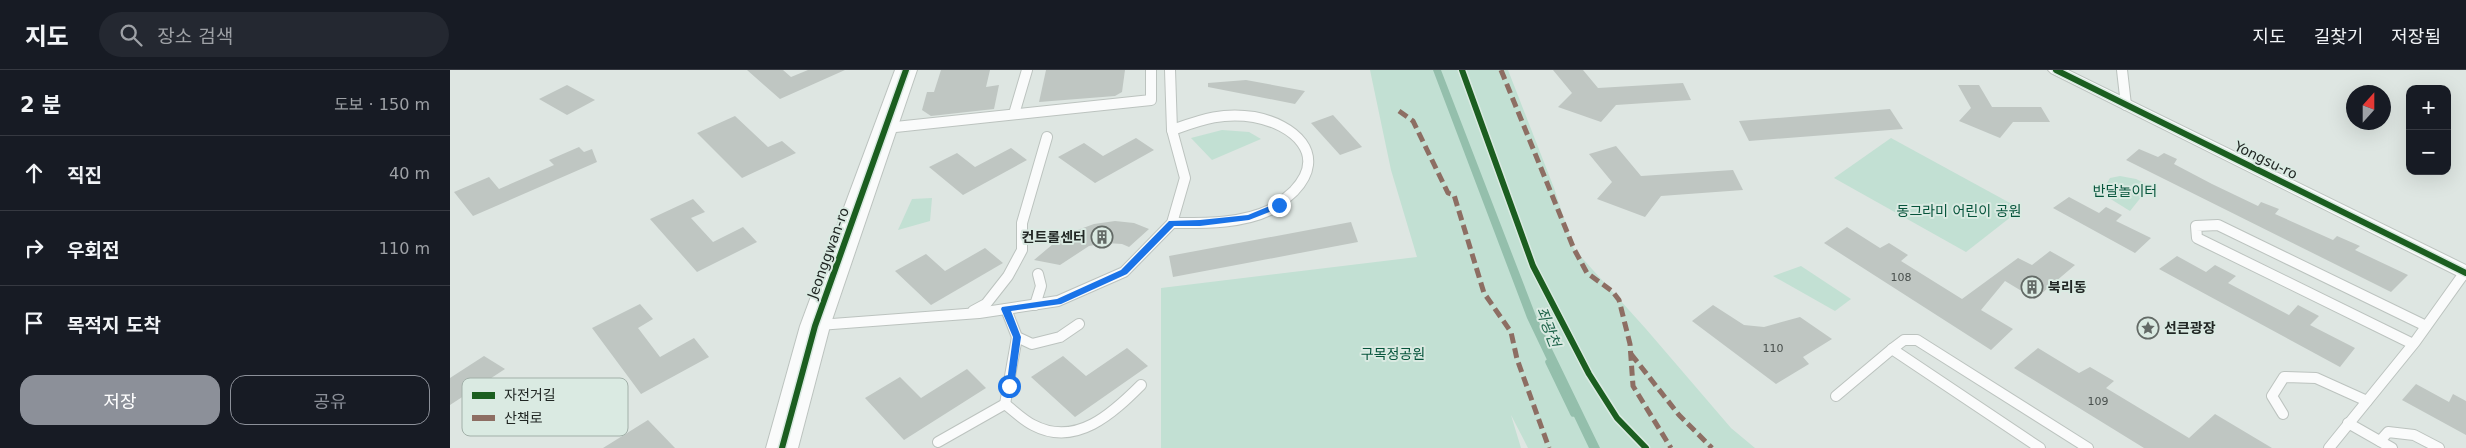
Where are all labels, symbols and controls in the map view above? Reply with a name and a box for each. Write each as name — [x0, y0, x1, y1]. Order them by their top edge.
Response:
search box — [99, 12, 449, 57]
icon: search — [117, 21, 145, 49]
text: 지도 — [25, 23, 69, 51]
text: 장소 검색 — [157, 25, 233, 47]
text: 지도 — [2253, 26, 2286, 47]
text: 길찾기 — [2314, 26, 2363, 47]
text: 저장됨 — [2391, 26, 2441, 47]
north arrow — [2346, 85, 2391, 130]
map controls — [2406, 85, 2451, 175]
button: + — [2406, 85, 2451, 130]
text: 2 분 — [20, 93, 61, 117]
text: 도보 · 150 m — [334, 95, 430, 114]
button: − — [2406, 130, 2451, 175]
street label: Yongsu-ro — [2231, 137, 2300, 182]
icon: ahead — [20, 159, 48, 187]
text: 직진 — [67, 164, 102, 186]
text: 40 m — [389, 164, 430, 183]
park label: 반달놀이터 — [2093, 183, 2157, 199]
route end — [1268, 194, 1291, 217]
park label: 동그라미 어린이 공원 — [1897, 203, 2021, 219]
street label: Jeonggwan-ro — [804, 205, 852, 302]
building icon: 컨트롤센터 — [1090, 225, 1114, 249]
place label: 컨트롤센터 — [1022, 229, 1086, 245]
icon: right — [20, 234, 48, 262]
text: 우회전 — [67, 239, 119, 261]
text: 110 m — [379, 239, 430, 258]
house number: 108 — [1891, 271, 1912, 284]
building icon: 북리동 — [2020, 275, 2044, 299]
place label: 북리동 — [2048, 279, 2087, 295]
water label: 좌광천 — [1532, 304, 1565, 352]
icon: arrive — [20, 309, 48, 337]
text: 목적지 도착 — [67, 314, 161, 336]
place icon: 선큰광장 — [2136, 316, 2160, 340]
place label: 선큰광장 — [2164, 320, 2216, 336]
house number: 110 — [1763, 342, 1784, 355]
park label: 구목정공원 — [1361, 346, 1425, 362]
button: 저장 — [20, 375, 220, 425]
button: 공유 — [230, 375, 430, 425]
route start — [998, 375, 1021, 398]
legend — [462, 378, 628, 436]
text: 자전거길 — [504, 387, 556, 403]
house number: 109 — [2088, 395, 2109, 408]
text: 산책로 — [504, 410, 543, 426]

